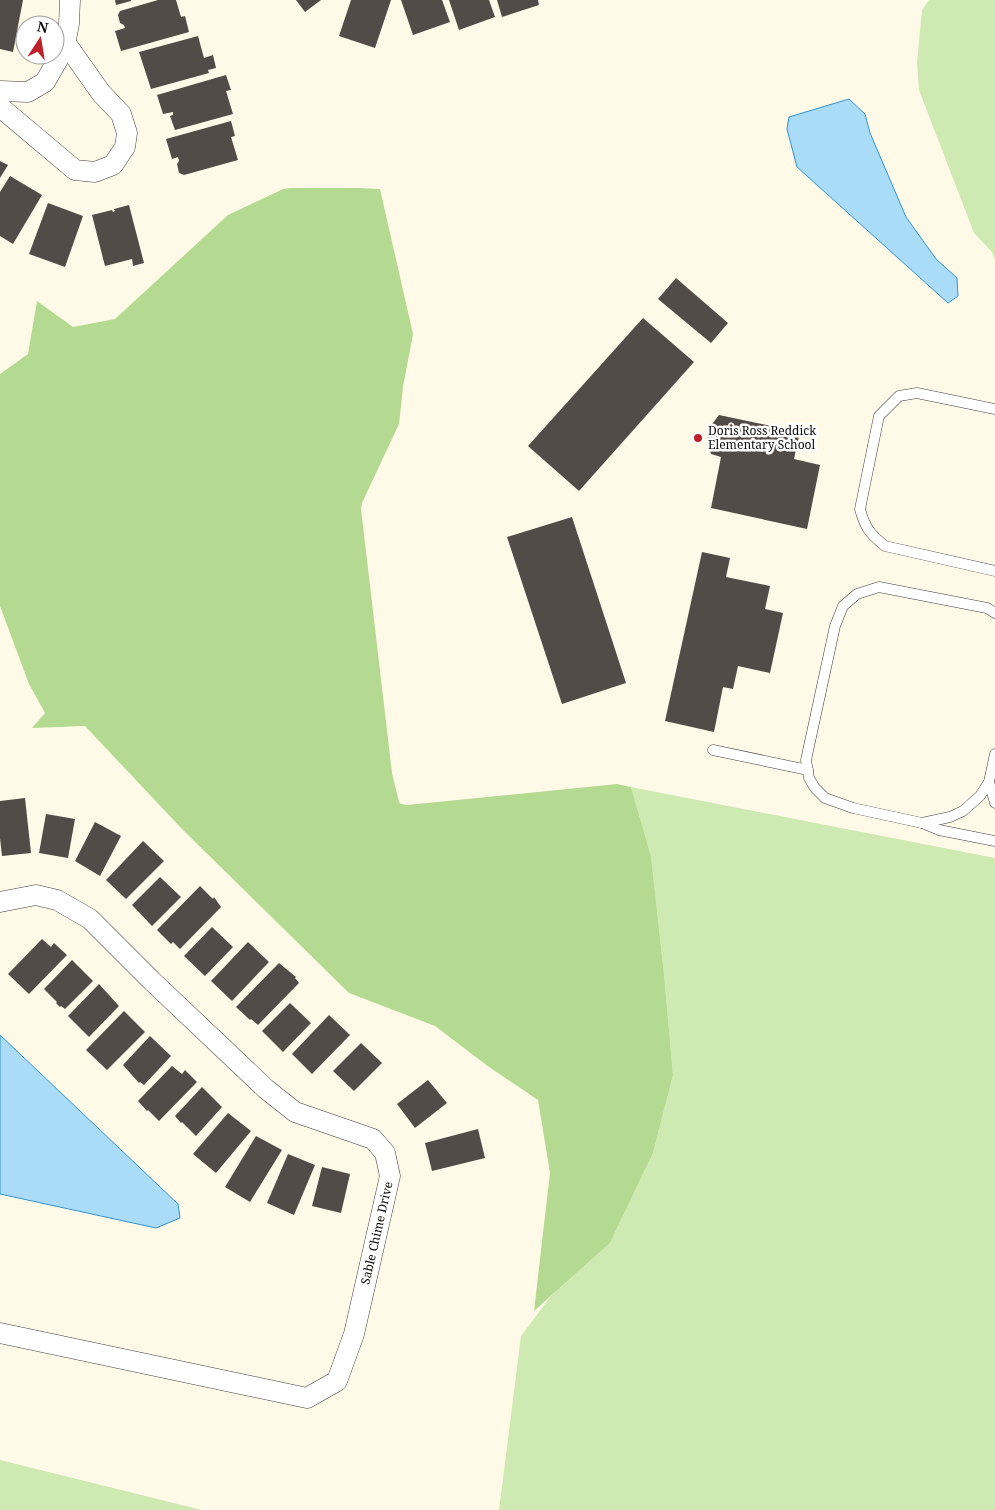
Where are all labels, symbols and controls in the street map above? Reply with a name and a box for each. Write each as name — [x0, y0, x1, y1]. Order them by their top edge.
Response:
north arrow — [15, 15, 65, 65]
text: N — [35, 16, 50, 37]
place label: Doris Ross Reddick Elementary School — [708, 422, 817, 453]
marker: Doris Ross Reddick Elementary School — [692, 432, 704, 444]
street label: Sable Chime Drive — [356, 1180, 397, 1286]

